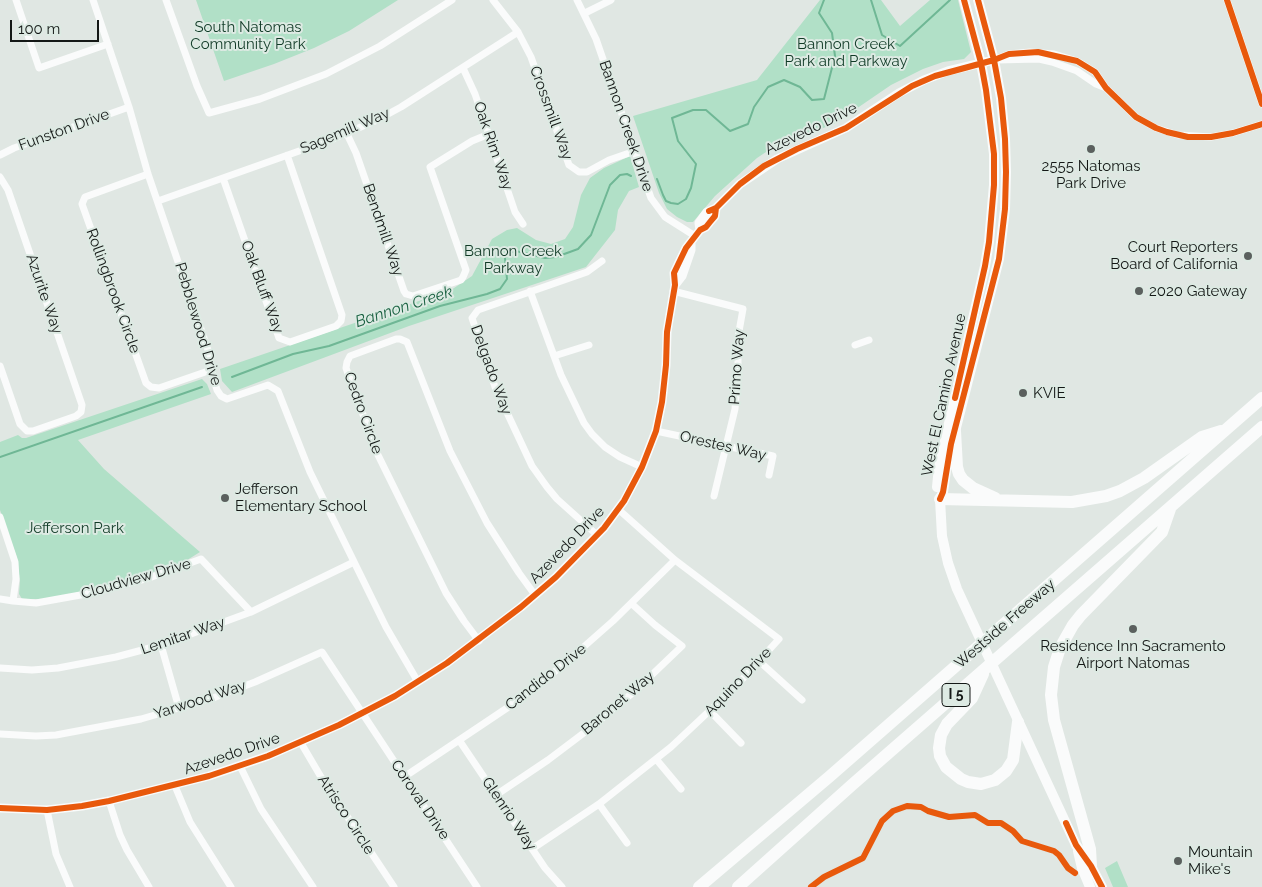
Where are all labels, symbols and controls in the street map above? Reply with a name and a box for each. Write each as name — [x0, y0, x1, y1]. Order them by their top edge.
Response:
scale bar — [12, 10, 101, 42]
park label: South Natomas Community Park — [190, 18, 306, 53]
text: 100 m — [18, 20, 60, 38]
park label: Bannon Creek Park and Parkway — [784, 35, 908, 70]
street label: Bannon Creek Drive — [595, 58, 657, 194]
street label: Crossmill Way — [526, 64, 576, 162]
street label: Oak Rim Way — [469, 99, 517, 193]
street label: Azevedo Drive — [762, 99, 860, 159]
street label: Sagemill Way — [298, 104, 392, 158]
street label: Funston Drive — [16, 105, 112, 155]
marker: 2555 Natomas Park Drive — [1085, 143, 1097, 155]
place label: 2555 Natomas Park Drive — [1042, 157, 1140, 192]
street label: Bendmill Way — [359, 181, 407, 279]
street label: Rollingbrook Circle — [82, 226, 144, 356]
street label: Oak Bluff Way — [237, 238, 287, 336]
place label: Court Reporters Board of California — [1110, 238, 1238, 273]
park label: Bannon Creek Parkway — [464, 242, 562, 277]
marker: Court Reporters Board of California — [1242, 250, 1254, 262]
street label: Azurite Way — [22, 252, 66, 336]
street label: Pebblewood Drive — [171, 260, 225, 388]
water label: Bannon Creek — [353, 282, 455, 332]
place label: 2020 Gateway — [1149, 282, 1247, 300]
marker: 2020 Gateway — [1133, 285, 1145, 297]
street label: West El Camino Avenue — [918, 312, 970, 478]
street label: Delgado Way — [466, 323, 516, 417]
street label: Primo Way — [725, 329, 749, 405]
street label: Cedro Circle — [340, 370, 386, 456]
place label: KVIE — [1033, 384, 1066, 402]
marker: KVIE — [1017, 387, 1029, 399]
street label: Orestes Way — [678, 427, 768, 465]
place label: Jefferson Elementary School — [235, 480, 367, 515]
marker: Jefferson Elementary School — [219, 492, 231, 504]
street label: Azevedo Drive — [526, 503, 608, 587]
park label: Jefferson Park — [26, 519, 124, 537]
street label: Cloudview Drive — [79, 555, 193, 603]
street label: Westside Freeway — [951, 576, 1059, 672]
street label: Lemitar Way — [139, 613, 227, 659]
marker: Residence Inn Sacramento Airport Natomas — [1127, 623, 1139, 635]
place label: Residence Inn Sacramento Airport Natomas — [1040, 637, 1226, 672]
street label: Candido Drive — [502, 640, 590, 714]
street label: Aquino Drive — [701, 644, 775, 720]
street label: Baronet Way — [578, 667, 658, 739]
street label: Yarwood Way — [152, 677, 248, 723]
road number: I 5 — [942, 684, 970, 706]
street label: Azevedo Drive — [182, 729, 282, 779]
street label: Coroval Drive — [387, 757, 453, 843]
street label: Atrisco Circle — [314, 772, 378, 858]
street label: Glenrio Way — [478, 774, 540, 854]
place label: Mountain Mike's — [1188, 843, 1253, 878]
marker: Mountain Mike's — [1172, 855, 1184, 867]

